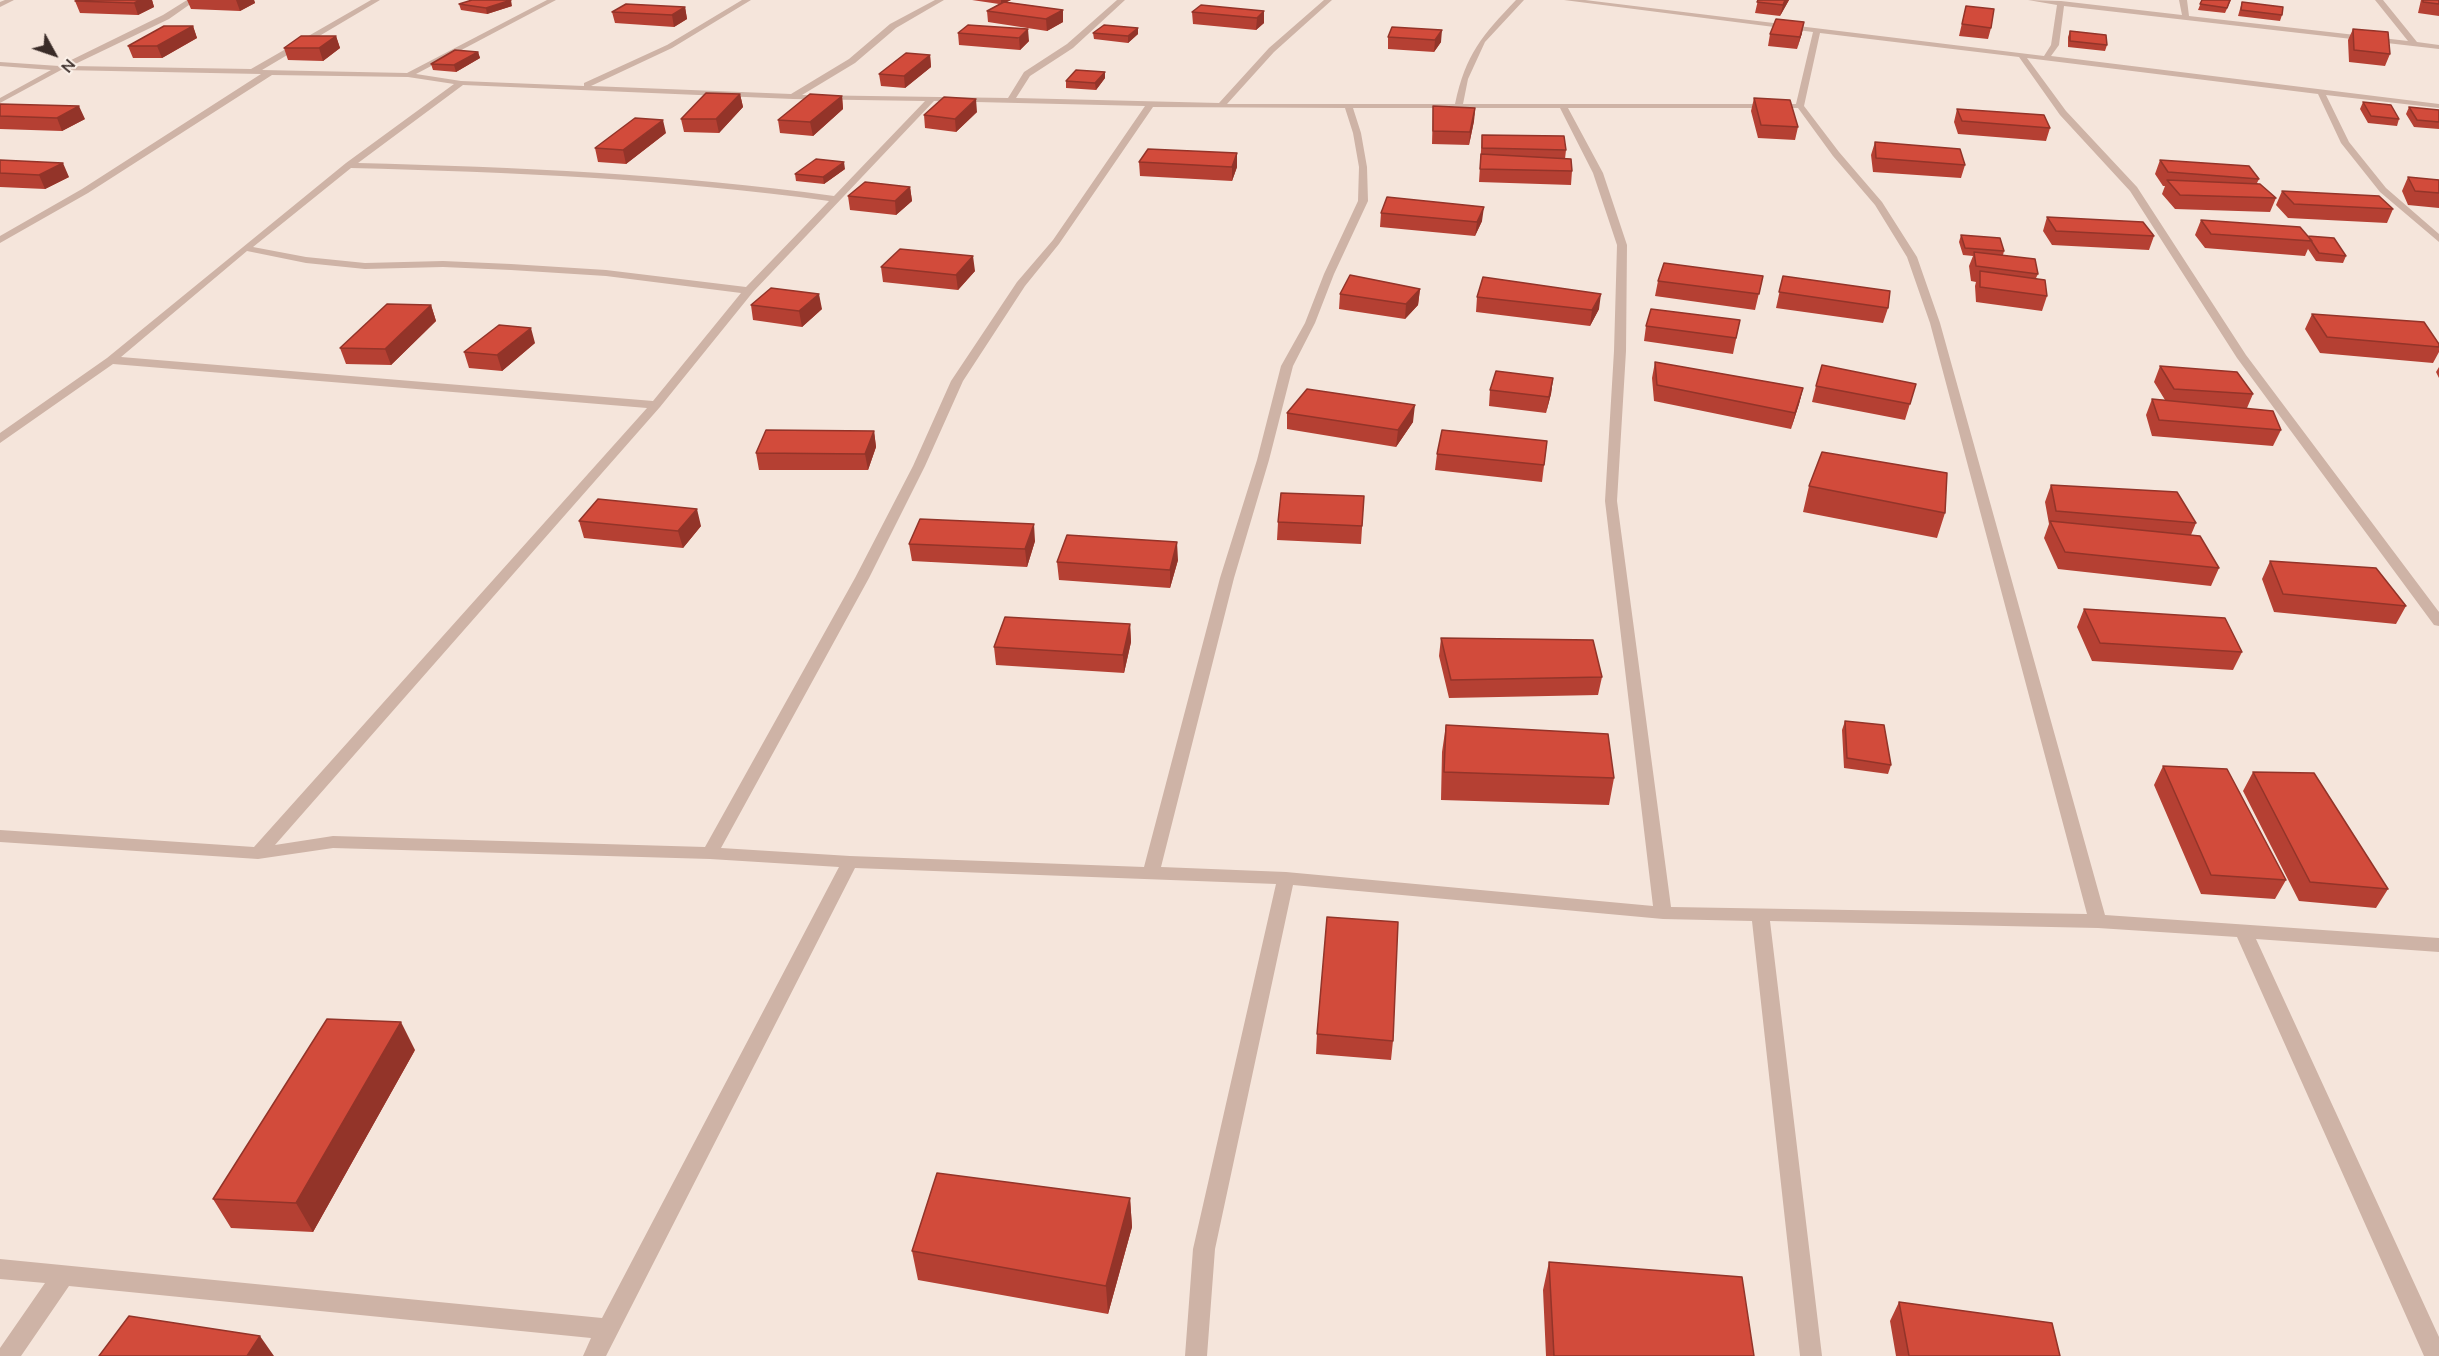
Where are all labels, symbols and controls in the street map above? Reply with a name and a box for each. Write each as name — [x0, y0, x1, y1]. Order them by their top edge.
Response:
north arrow — [24, 24, 84, 84]
text: N — [56, 54, 80, 77]

